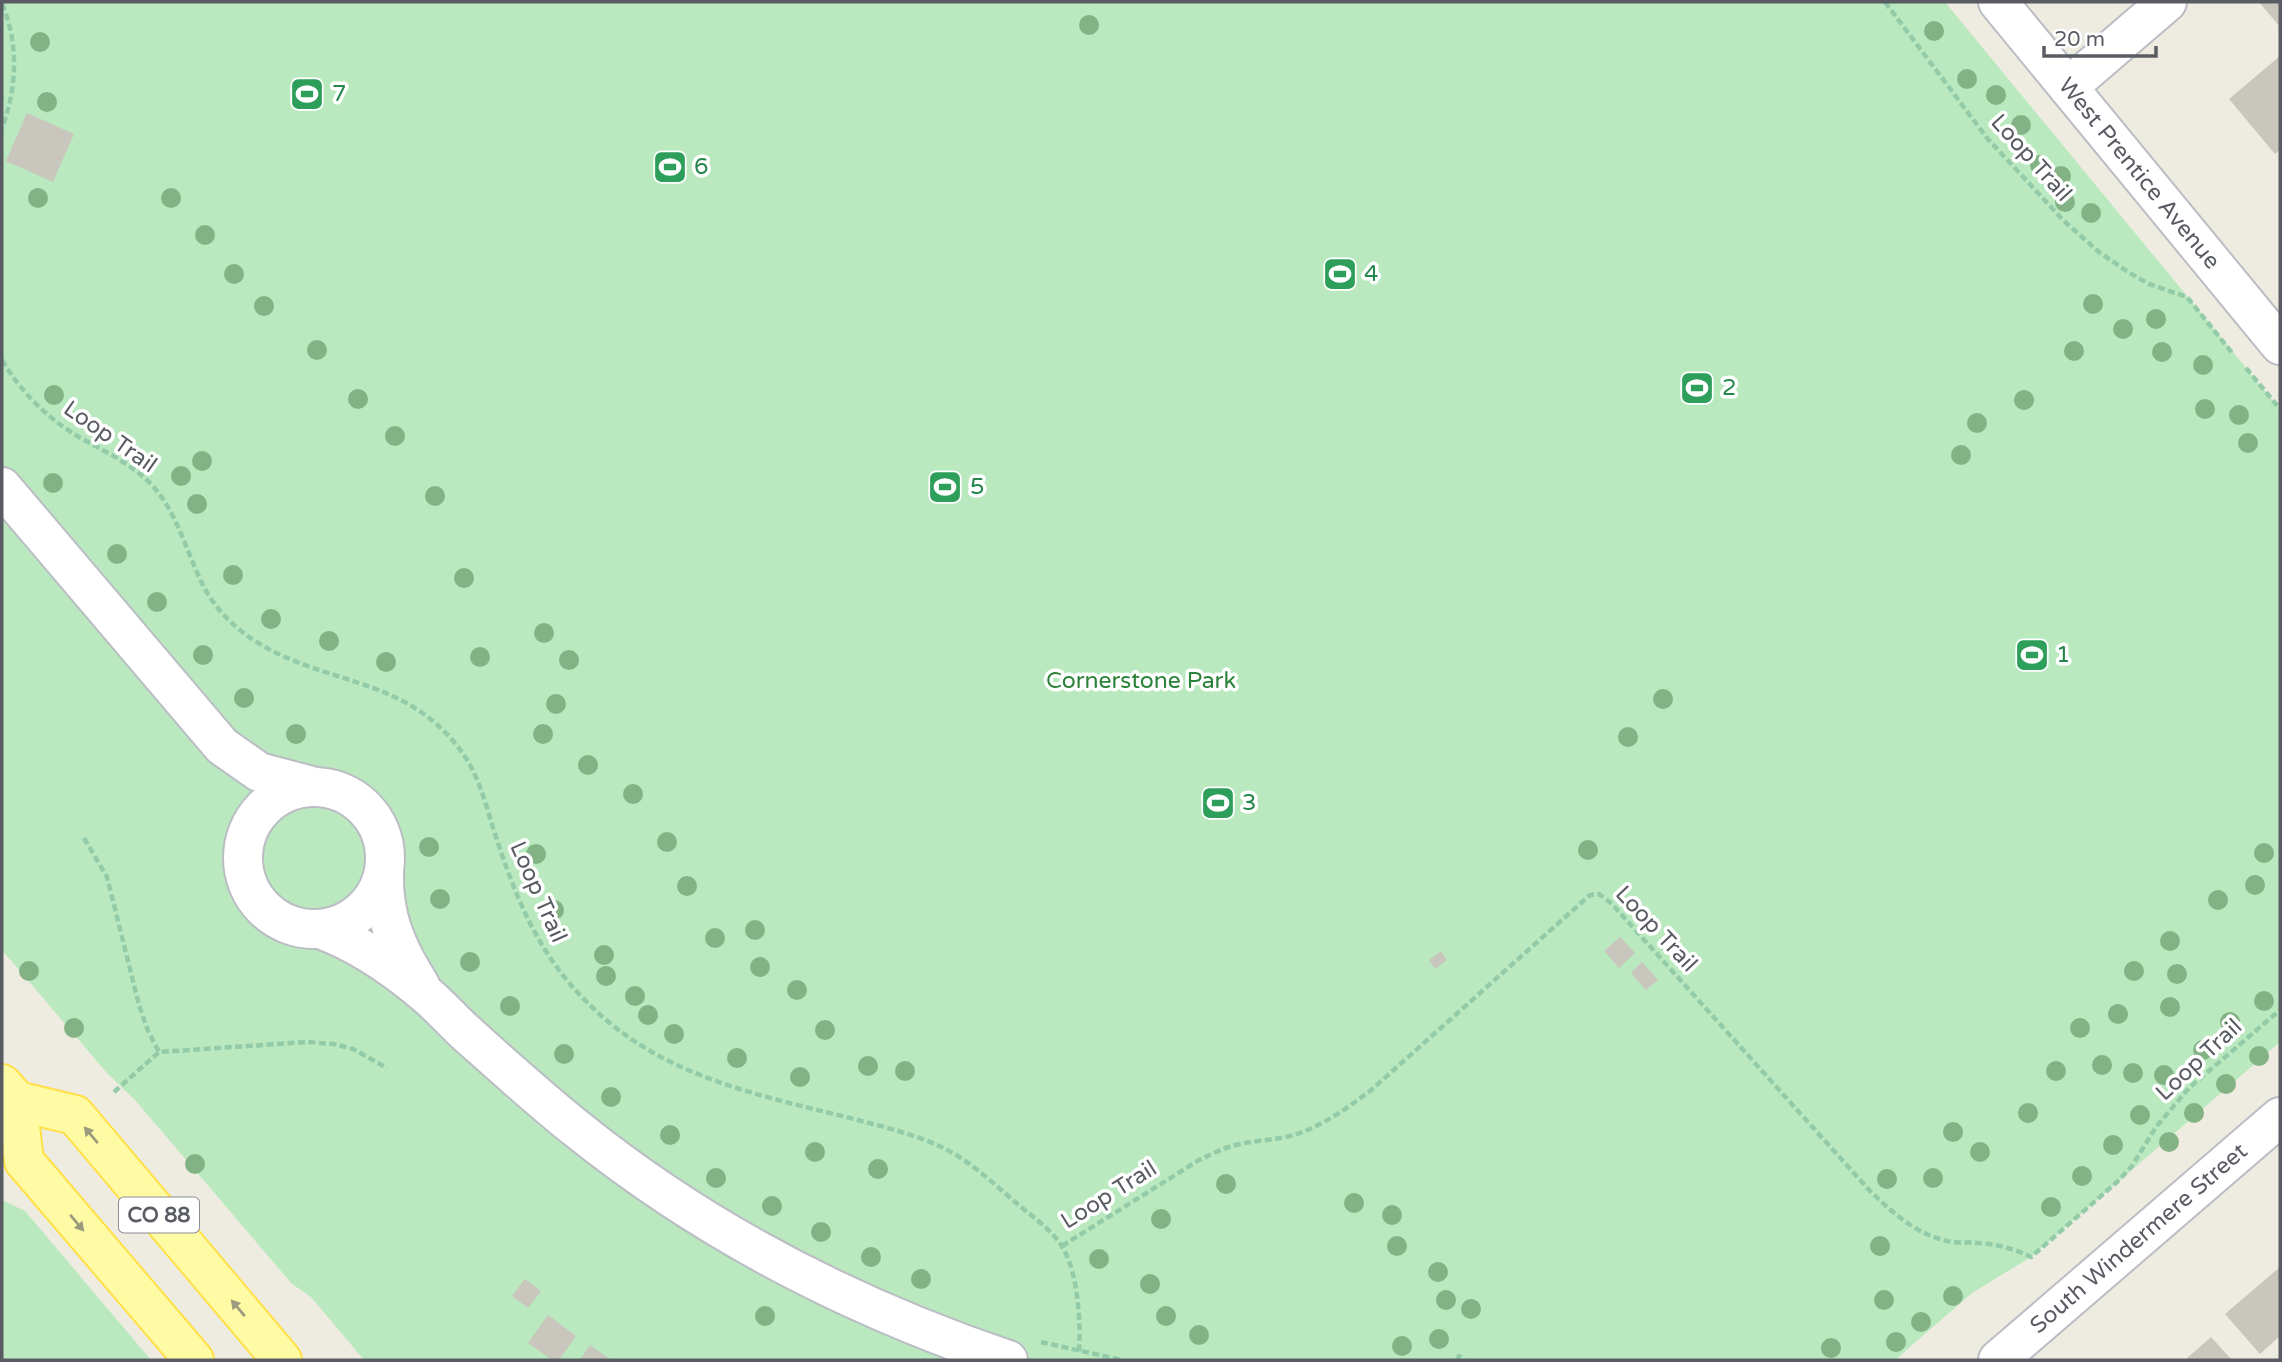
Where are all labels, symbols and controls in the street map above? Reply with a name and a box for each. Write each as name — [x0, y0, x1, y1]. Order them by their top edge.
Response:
scale bar — [2044, 14, 2156, 58]
text: 20 m — [2054, 27, 2105, 52]
street label: West Prentice Avenue — [2052, 72, 2226, 275]
sports icon: 7 — [288, 75, 326, 113]
place label: 7 — [332, 80, 346, 108]
street label: Loop Trail — [1985, 109, 2077, 207]
sports icon: 6 — [651, 148, 689, 186]
place label: 6 — [694, 153, 708, 181]
sports icon: 4 — [1321, 255, 1359, 293]
place label: 4 — [1364, 260, 1378, 288]
sports icon: 2 — [1678, 369, 1716, 407]
place label: 2 — [1722, 374, 1736, 402]
street label: Loop Trail — [58, 395, 162, 479]
sports icon: 5 — [926, 468, 964, 506]
place label: 5 — [970, 473, 984, 501]
sports icon: 1 — [2013, 636, 2051, 674]
place label: 1 — [2056, 641, 2070, 669]
park label: Cornerstone Park — [1046, 667, 1236, 695]
sports icon: 3 — [1199, 784, 1237, 822]
place label: 3 — [1242, 789, 1256, 817]
street label: Loop Trail — [503, 837, 573, 947]
street label: Loop Trail — [1609, 880, 1703, 978]
street label: Loop Trail — [2150, 1013, 2248, 1107]
one-way arrow — [84, 1126, 99, 1143]
street label: South Windermere Street — [2025, 1137, 2253, 1340]
street label: Loop Trail — [1056, 1155, 1162, 1235]
road number: CO 88 — [119, 1198, 199, 1232]
one-way arrow — [69, 1214, 85, 1232]
one-way arrow — [231, 1300, 246, 1317]

